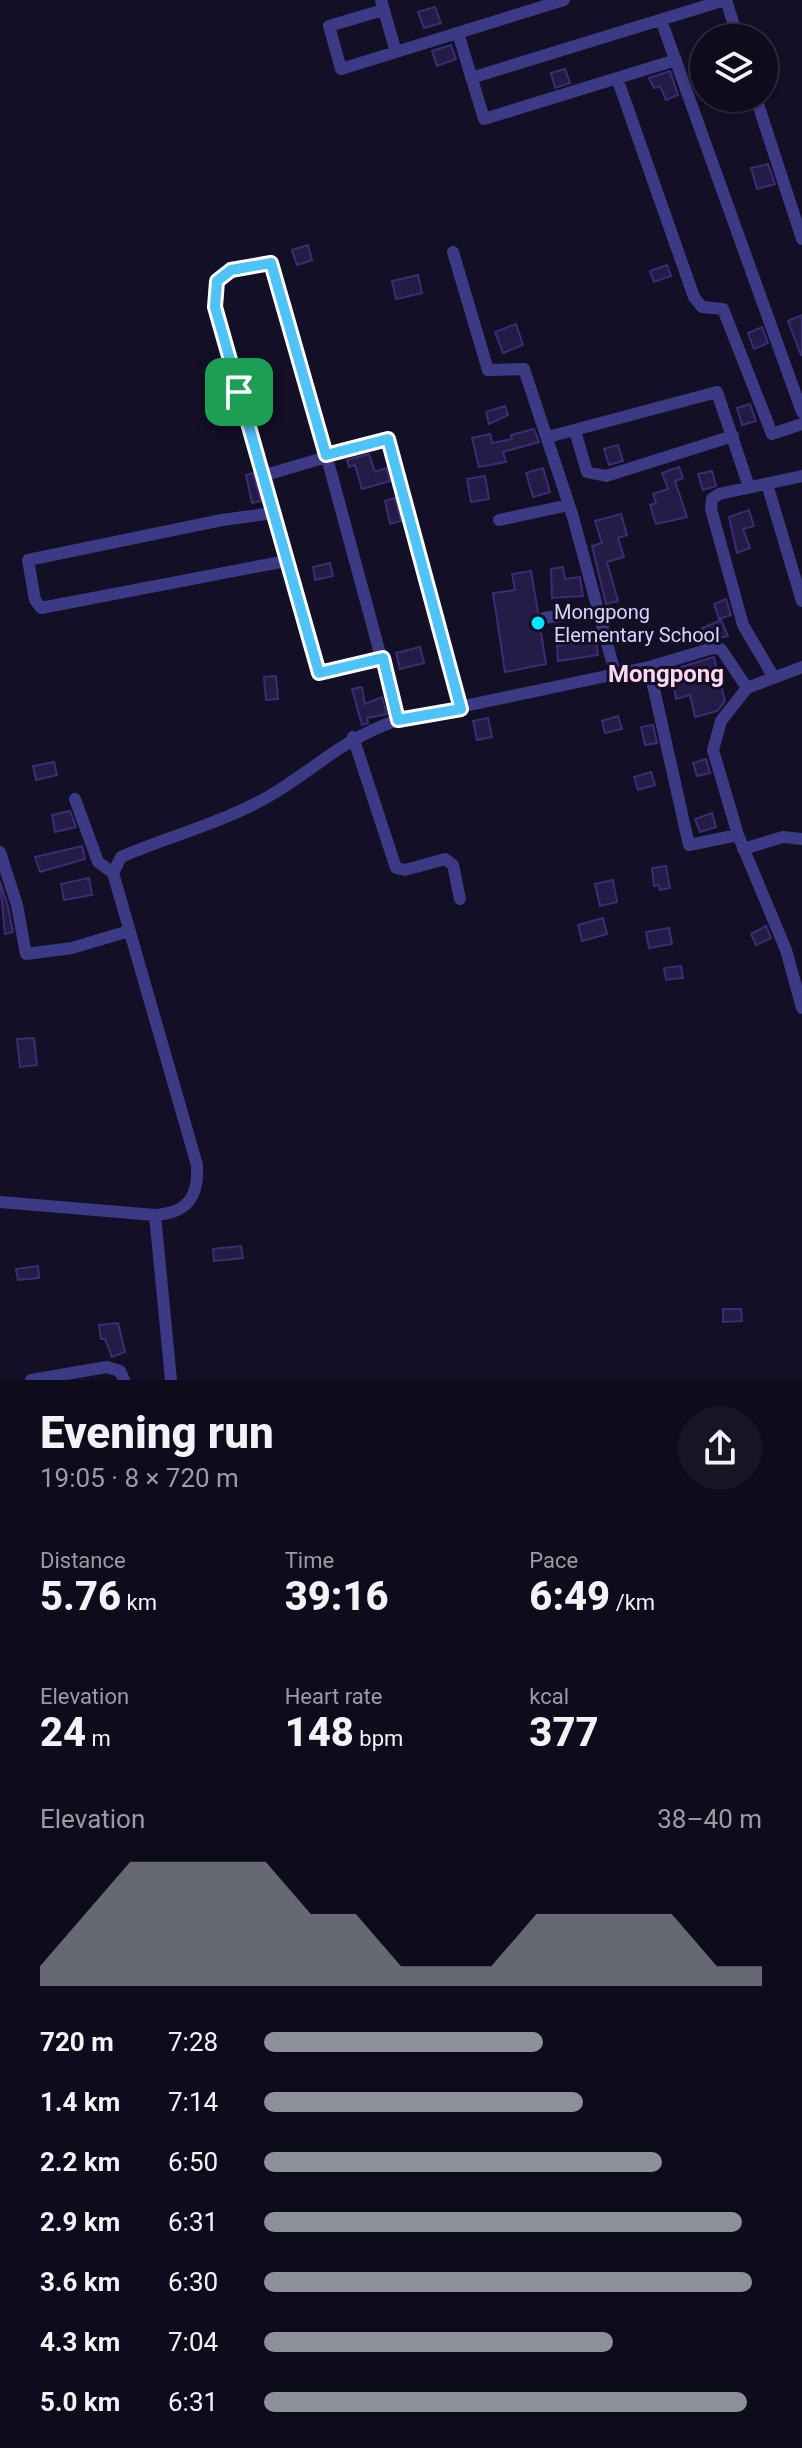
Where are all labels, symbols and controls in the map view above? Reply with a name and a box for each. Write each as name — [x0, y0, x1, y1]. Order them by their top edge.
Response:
map controls — [690, 24, 778, 112]
button: layers — [690, 24, 778, 112]
pin — [205, 358, 273, 426]
icon: arrive — [217, 370, 261, 414]
place label: Mongpong Elementary School — [554, 600, 720, 647]
marker: Mongpong Elementary School — [529, 614, 547, 632]
district label: Mongpong — [608, 660, 724, 688]
button: share — [678, 1406, 762, 1490]
text: Evening run — [40, 1407, 274, 1459]
text: 19:05 · 8 × 720 m — [40, 1463, 239, 1493]
text: Distance — [40, 1548, 126, 1573]
text: Time — [285, 1548, 334, 1573]
text: Pace — [529, 1548, 578, 1573]
text: 5.76 — [40, 1573, 121, 1620]
text: 39:16 — [285, 1573, 389, 1620]
text: 6:49 — [529, 1573, 610, 1620]
text: km — [121, 1590, 157, 1615]
text: /km — [610, 1590, 655, 1615]
text: Elevation — [40, 1684, 129, 1709]
text: Heart rate — [285, 1684, 383, 1709]
text: kcal — [529, 1684, 569, 1709]
text: 24 — [40, 1709, 86, 1756]
text: 148 — [285, 1709, 354, 1756]
text: 377 — [529, 1709, 599, 1756]
text: m — [86, 1726, 111, 1751]
text: bpm — [354, 1726, 403, 1751]
text: Elevation — [40, 1804, 145, 1834]
text: 38–40 m — [657, 1804, 762, 1834]
text: 720 m — [40, 2027, 114, 2057]
text: 7:28 — [168, 2027, 218, 2057]
text: 1.4 km — [40, 2087, 120, 2117]
text: 7:14 — [168, 2087, 218, 2117]
text: 2.2 km — [40, 2147, 120, 2177]
text: 6:50 — [168, 2147, 218, 2177]
text: 2.9 km — [40, 2207, 120, 2237]
text: 6:31 — [168, 2207, 218, 2237]
text: 3.6 km — [40, 2267, 120, 2297]
text: 6:30 — [168, 2267, 218, 2297]
text: 4.3 km — [40, 2327, 120, 2357]
text: 7:04 — [168, 2327, 218, 2357]
text: 5.0 km — [40, 2387, 120, 2417]
text: 6:31 — [168, 2387, 218, 2417]

